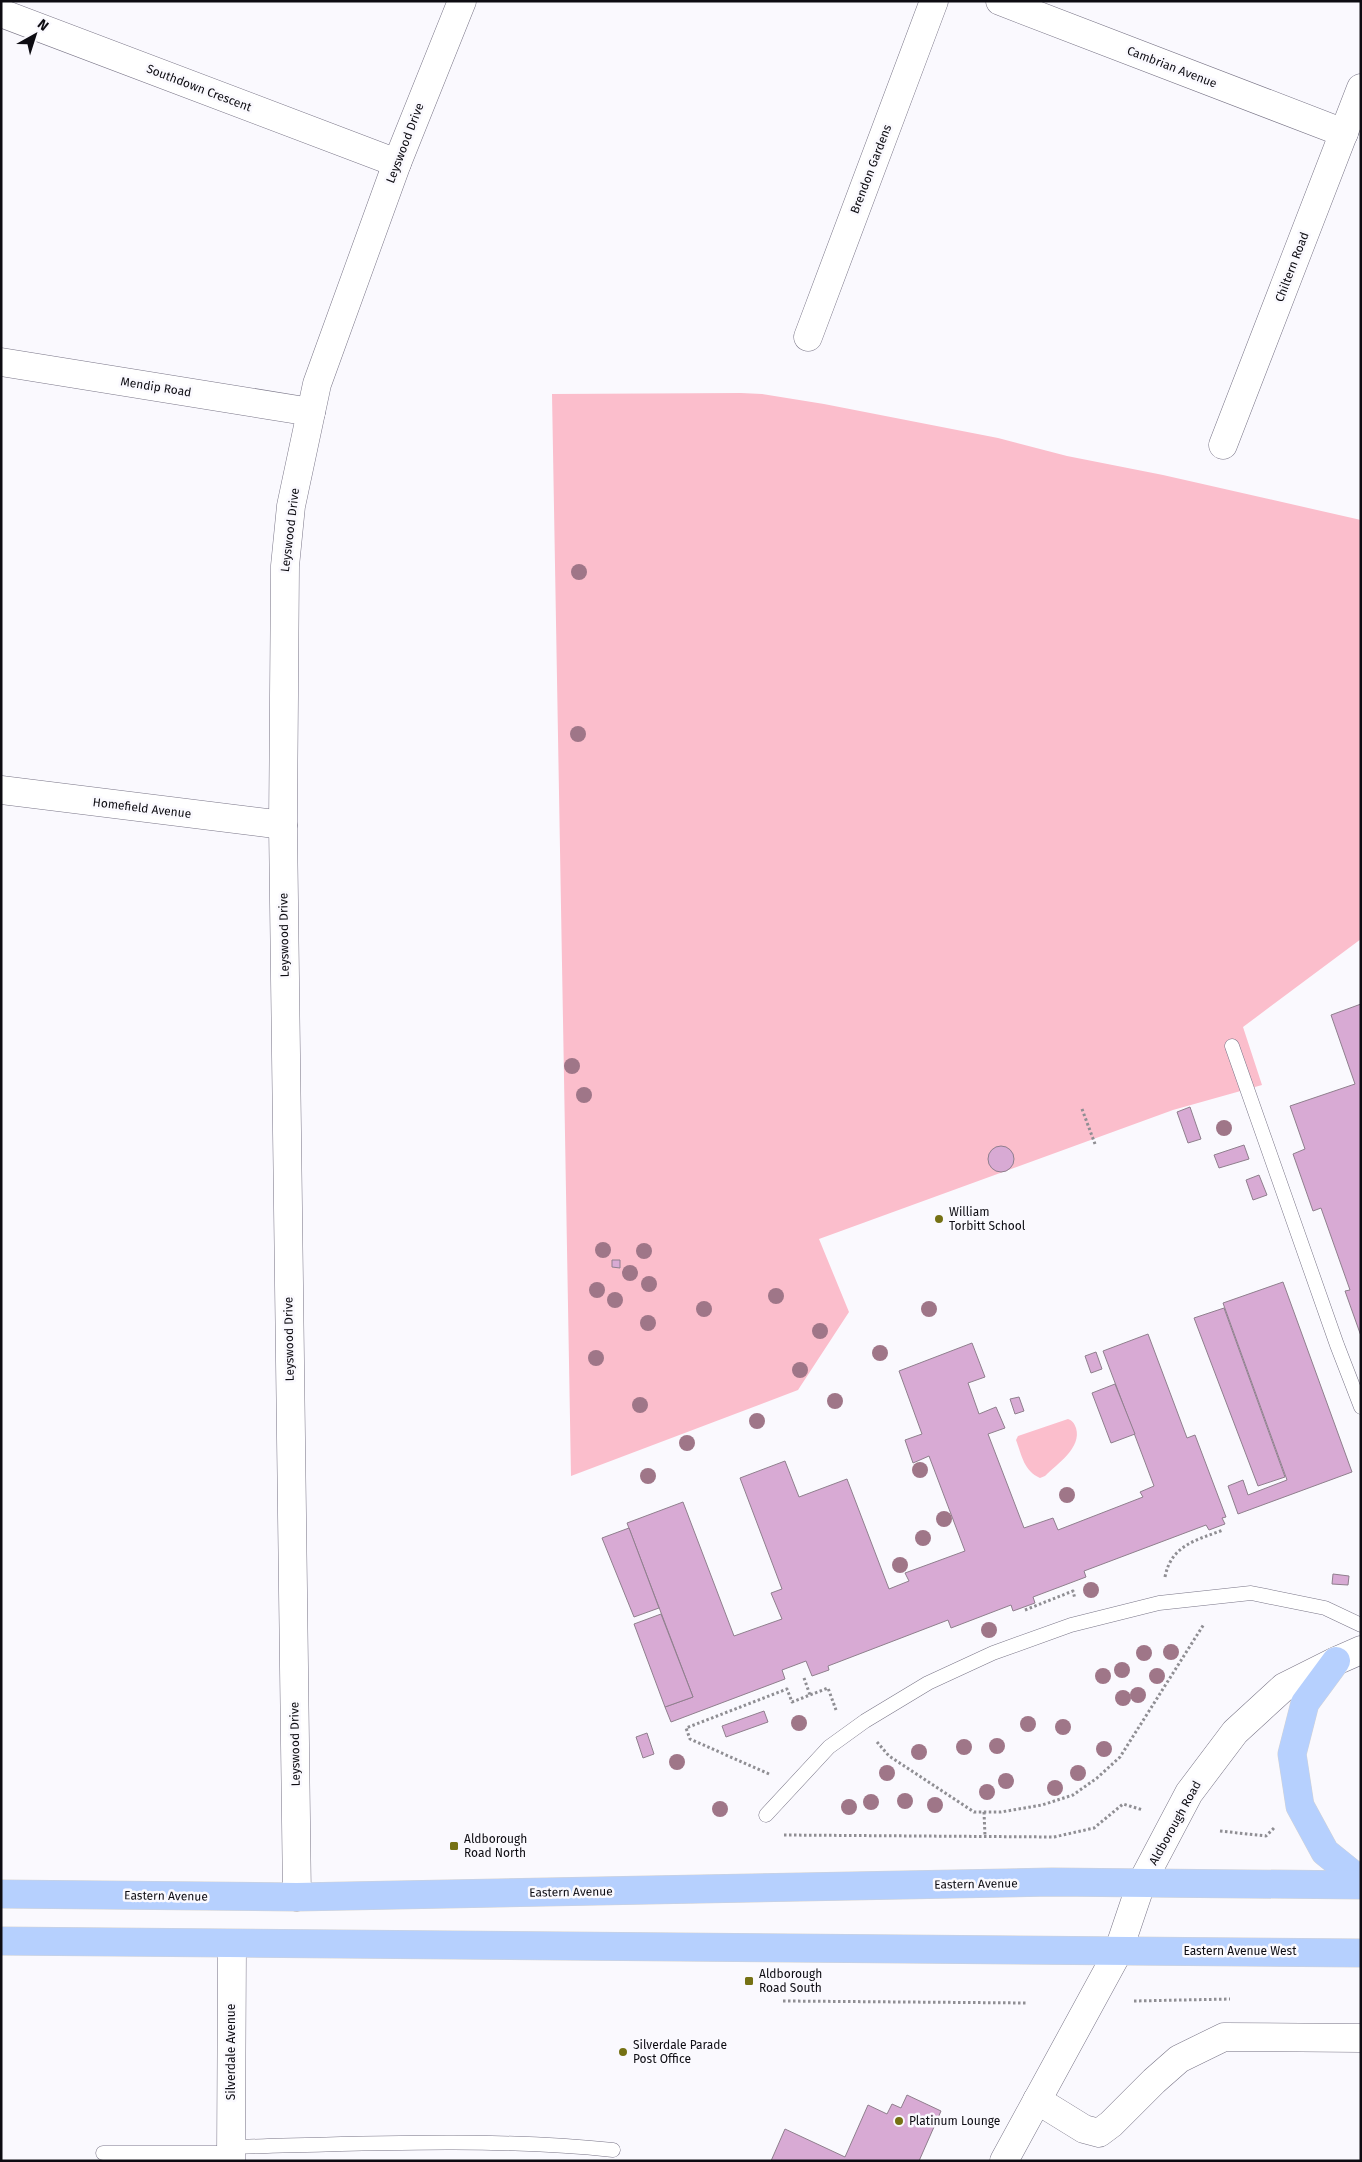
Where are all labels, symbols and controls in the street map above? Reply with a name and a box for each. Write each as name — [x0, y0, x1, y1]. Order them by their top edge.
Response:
north arrow — [10, 10, 60, 60]
text: N — [34, 16, 52, 35]
street label: Cambrian Avenue — [1125, 43, 1219, 91]
street label: Southdown Crescent — [145, 62, 254, 115]
street label: Leyswood Drive — [383, 101, 427, 185]
street label: Brendon Gardens — [848, 122, 895, 216]
street label: Chiltern Road — [1272, 230, 1312, 304]
street label: Mendip Road — [120, 374, 192, 400]
street label: Leyswood Drive — [278, 487, 302, 573]
street label: Homefield Avenue — [92, 795, 192, 821]
street label: Leyswood Drive — [276, 893, 292, 977]
place label: William Torbitt School — [949, 1205, 1026, 1233]
marker: William Torbitt School — [933, 1213, 945, 1225]
street label: Leyswood Drive — [281, 1297, 297, 1381]
street label: Leyswood Drive — [287, 1702, 303, 1786]
street label: Aldborough Road — [1146, 1778, 1204, 1868]
place label: Aldborough Road North — [464, 1832, 527, 1860]
marker: Aldborough Road North — [448, 1840, 460, 1852]
street label: Eastern Avenue — [934, 1876, 1018, 1892]
street label: Eastern Avenue — [529, 1884, 613, 1900]
street label: Eastern Avenue — [124, 1888, 208, 1904]
street label: Eastern Avenue West — [1183, 1944, 1297, 1958]
place label: Aldborough Road South — [759, 1967, 822, 1995]
marker: Aldborough Road South — [743, 1975, 755, 1987]
street label: Silverdale Avenue — [224, 2004, 238, 2100]
place label: Silverdale Parade Post Office — [633, 2038, 727, 2066]
marker: Silverdale Parade Post Office — [617, 2046, 629, 2058]
place label: Platinum Lounge — [909, 2114, 1000, 2128]
marker: Platinum Lounge — [893, 2115, 905, 2127]

